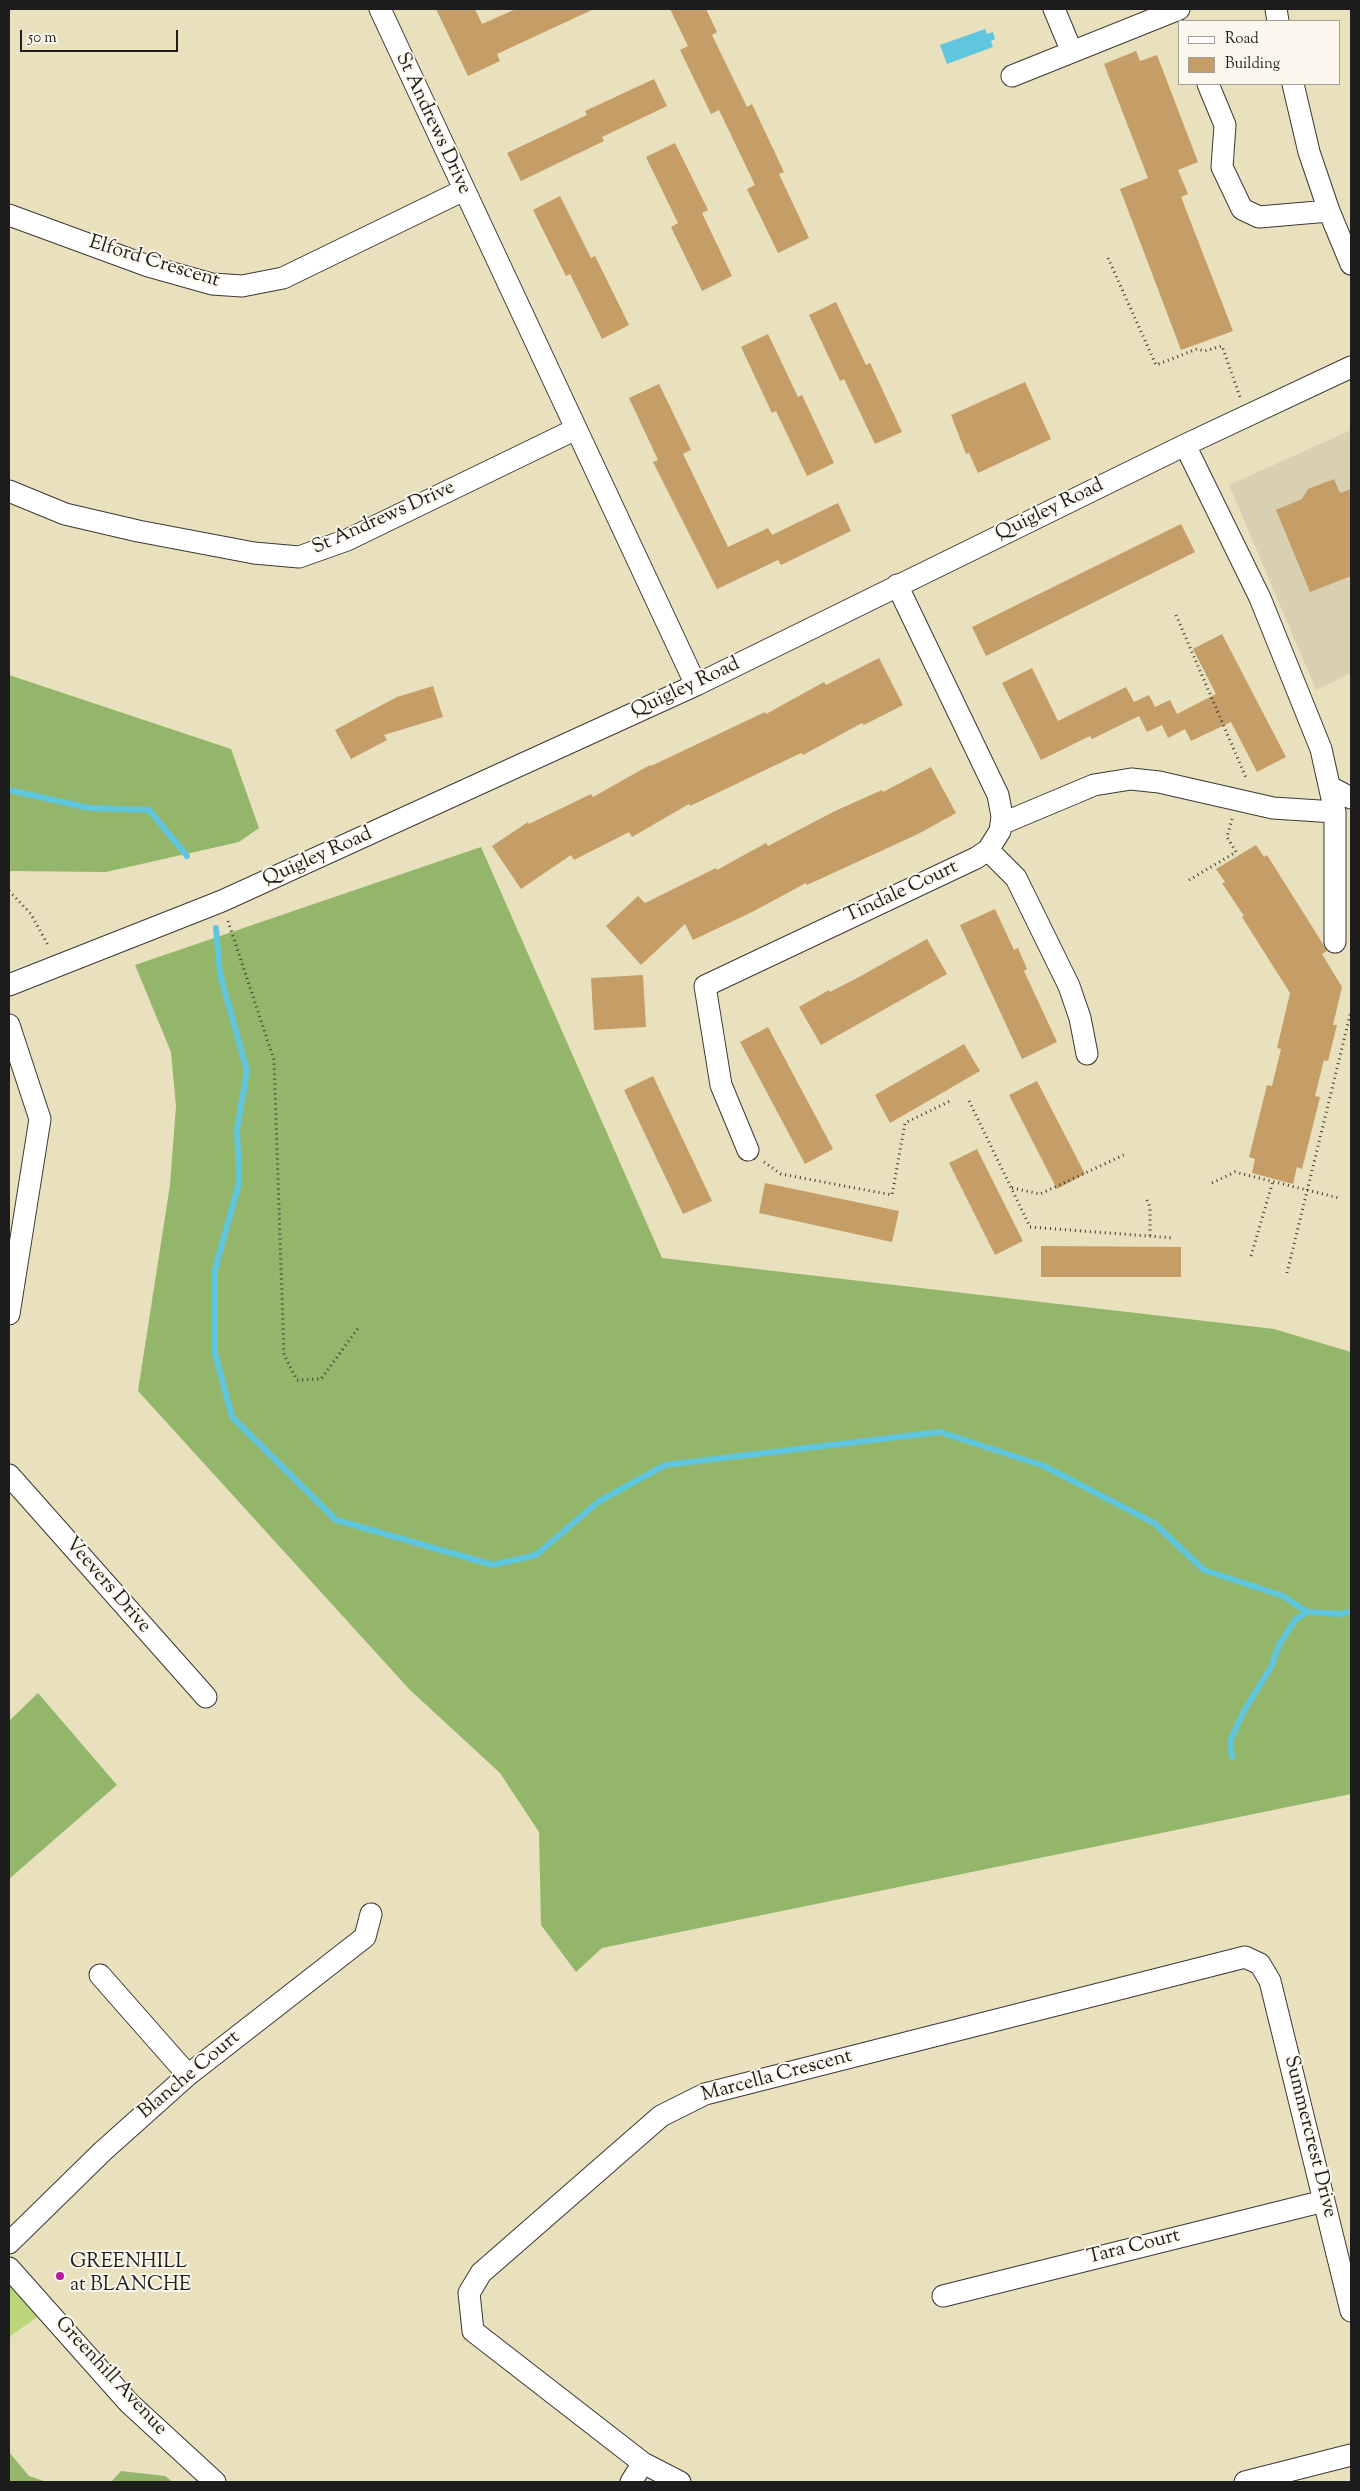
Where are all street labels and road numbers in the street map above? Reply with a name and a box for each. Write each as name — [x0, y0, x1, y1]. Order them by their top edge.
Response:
street label: St Andrews Drive — [389, 49, 475, 199]
street label: Elford Crescent — [86, 232, 222, 294]
street label: Quigley Road — [992, 475, 1108, 547]
street label: St Andrews Drive — [309, 477, 459, 561]
street label: Quigley Road — [628, 653, 744, 725]
street label: Quigley Road — [260, 823, 376, 893]
street label: Tindale Court — [842, 856, 962, 930]
street label: Veevers Drive — [59, 1533, 155, 1639]
street label: Blanche Court — [134, 2027, 246, 2125]
street label: Marcella Crescent — [699, 2045, 855, 2109]
street label: Summercrest Drive — [1277, 2054, 1341, 2220]
street label: Tara Court — [1085, 2225, 1183, 2271]
street label: Greenhill Avenue — [49, 2313, 171, 2441]

